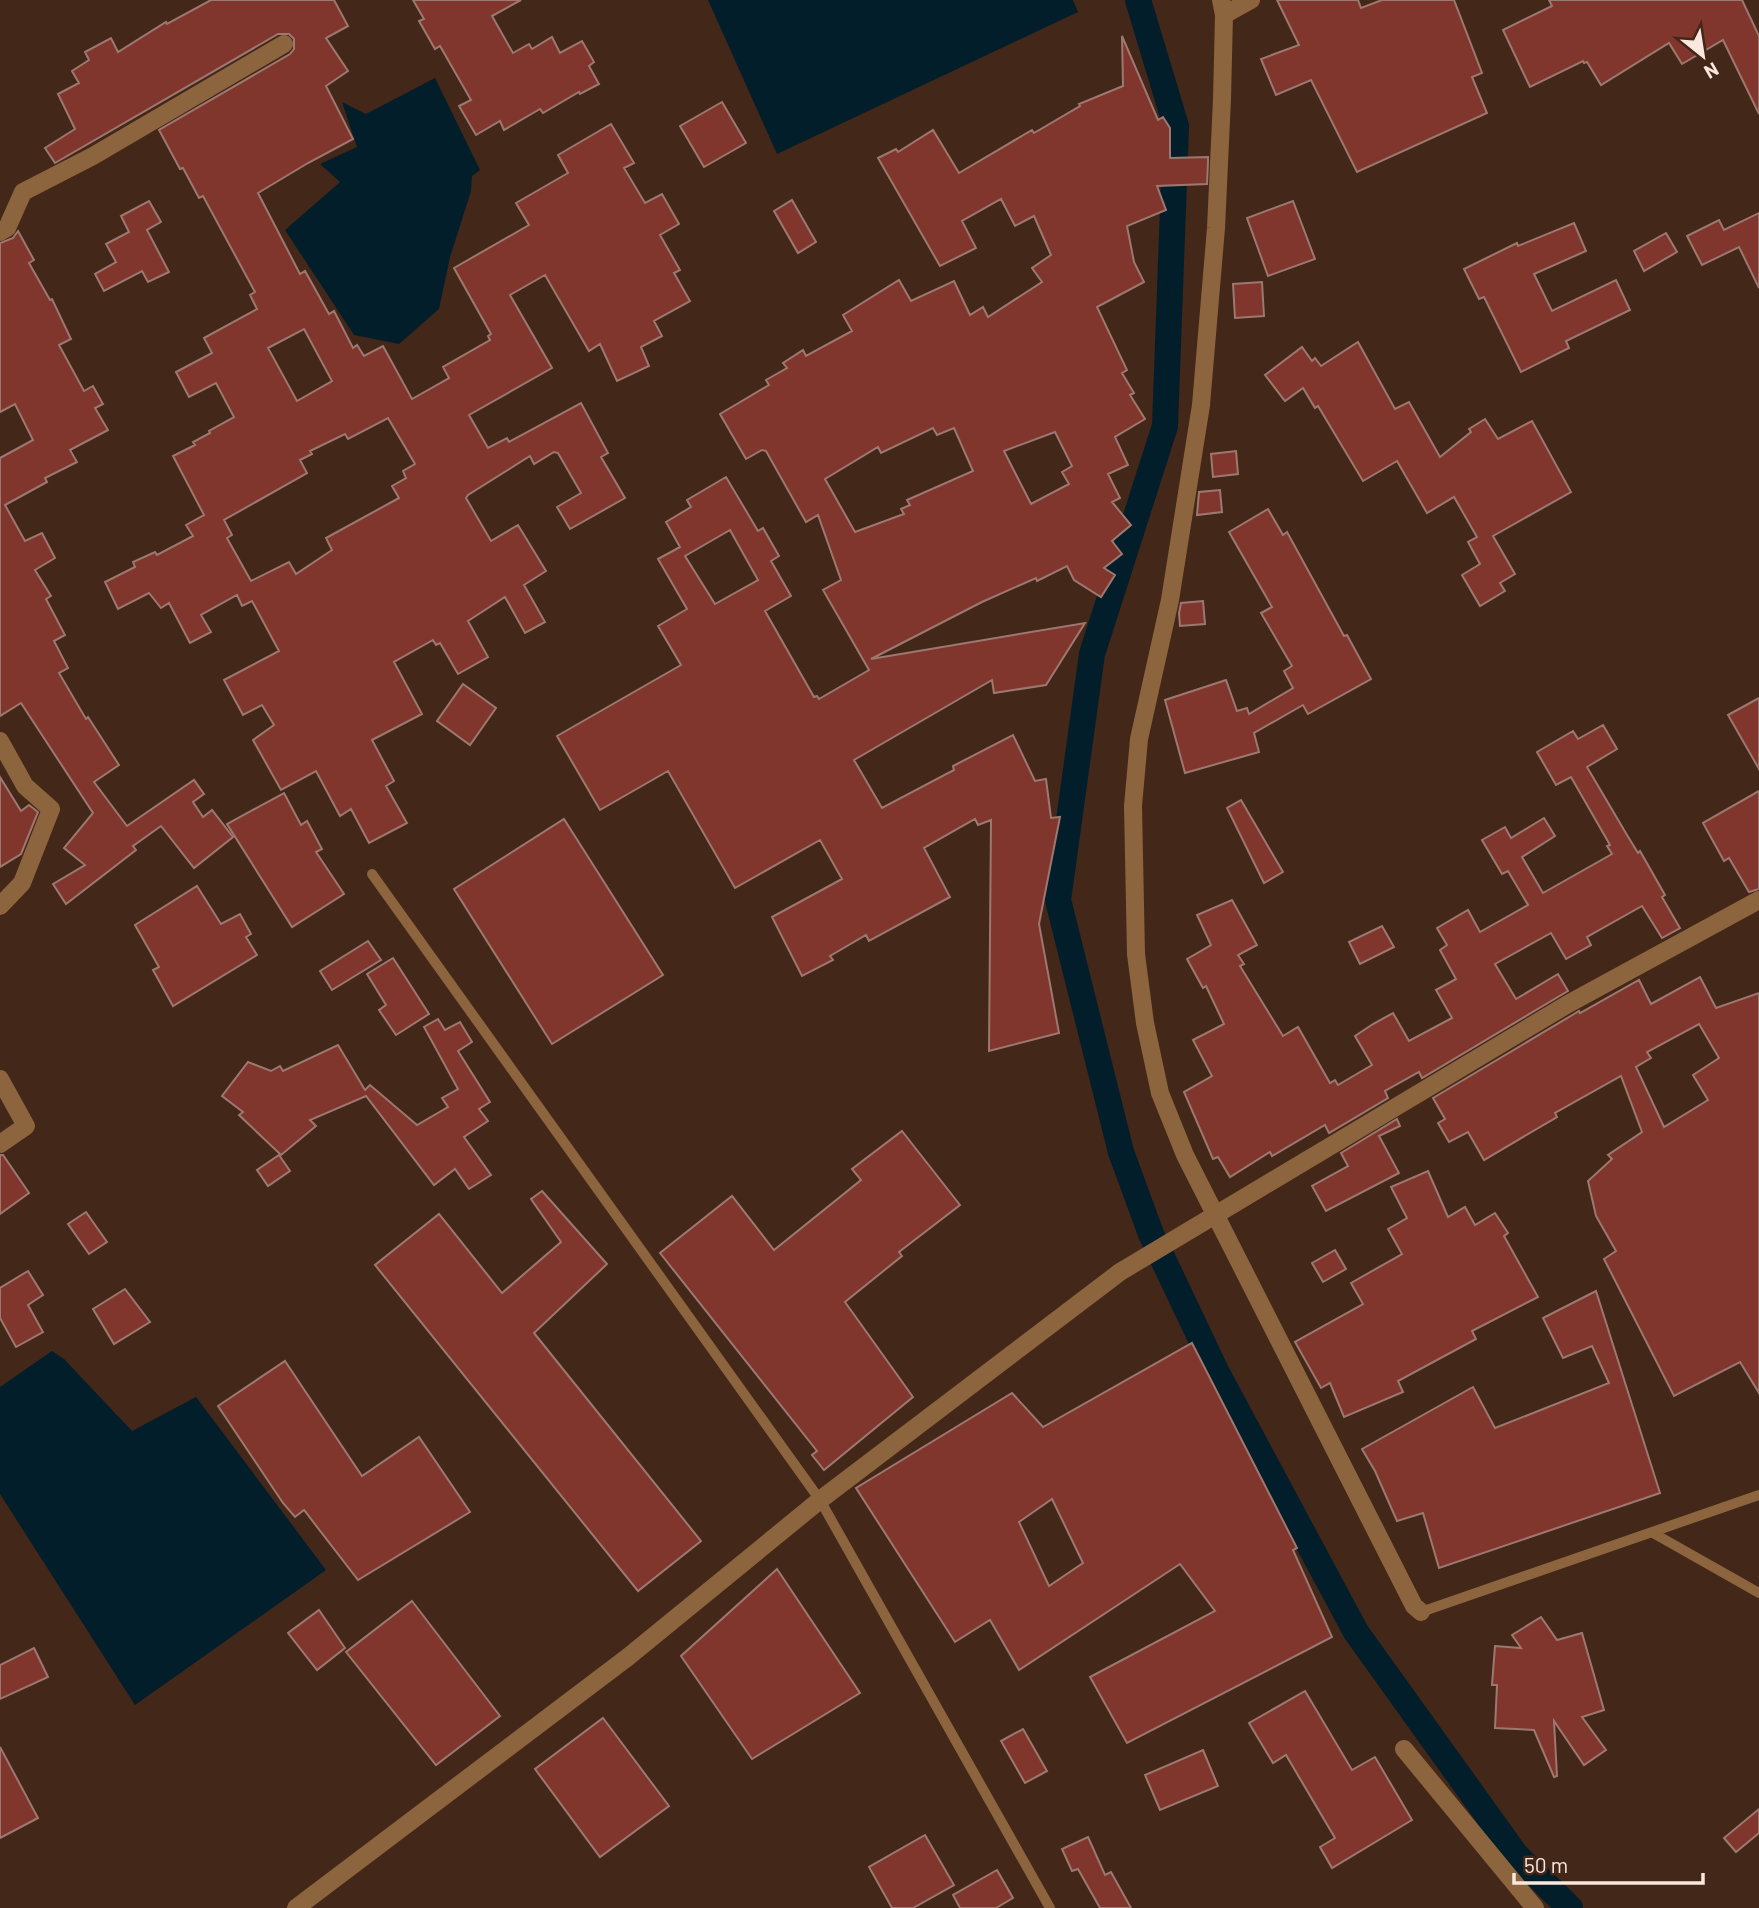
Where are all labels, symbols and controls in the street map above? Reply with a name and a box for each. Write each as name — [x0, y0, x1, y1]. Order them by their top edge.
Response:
north arrow — [1668, 21, 1738, 91]
text: N — [1701, 58, 1723, 84]
scale bar — [1514, 1842, 1703, 1886]
text: 50 m — [1524, 1852, 1568, 1877]

